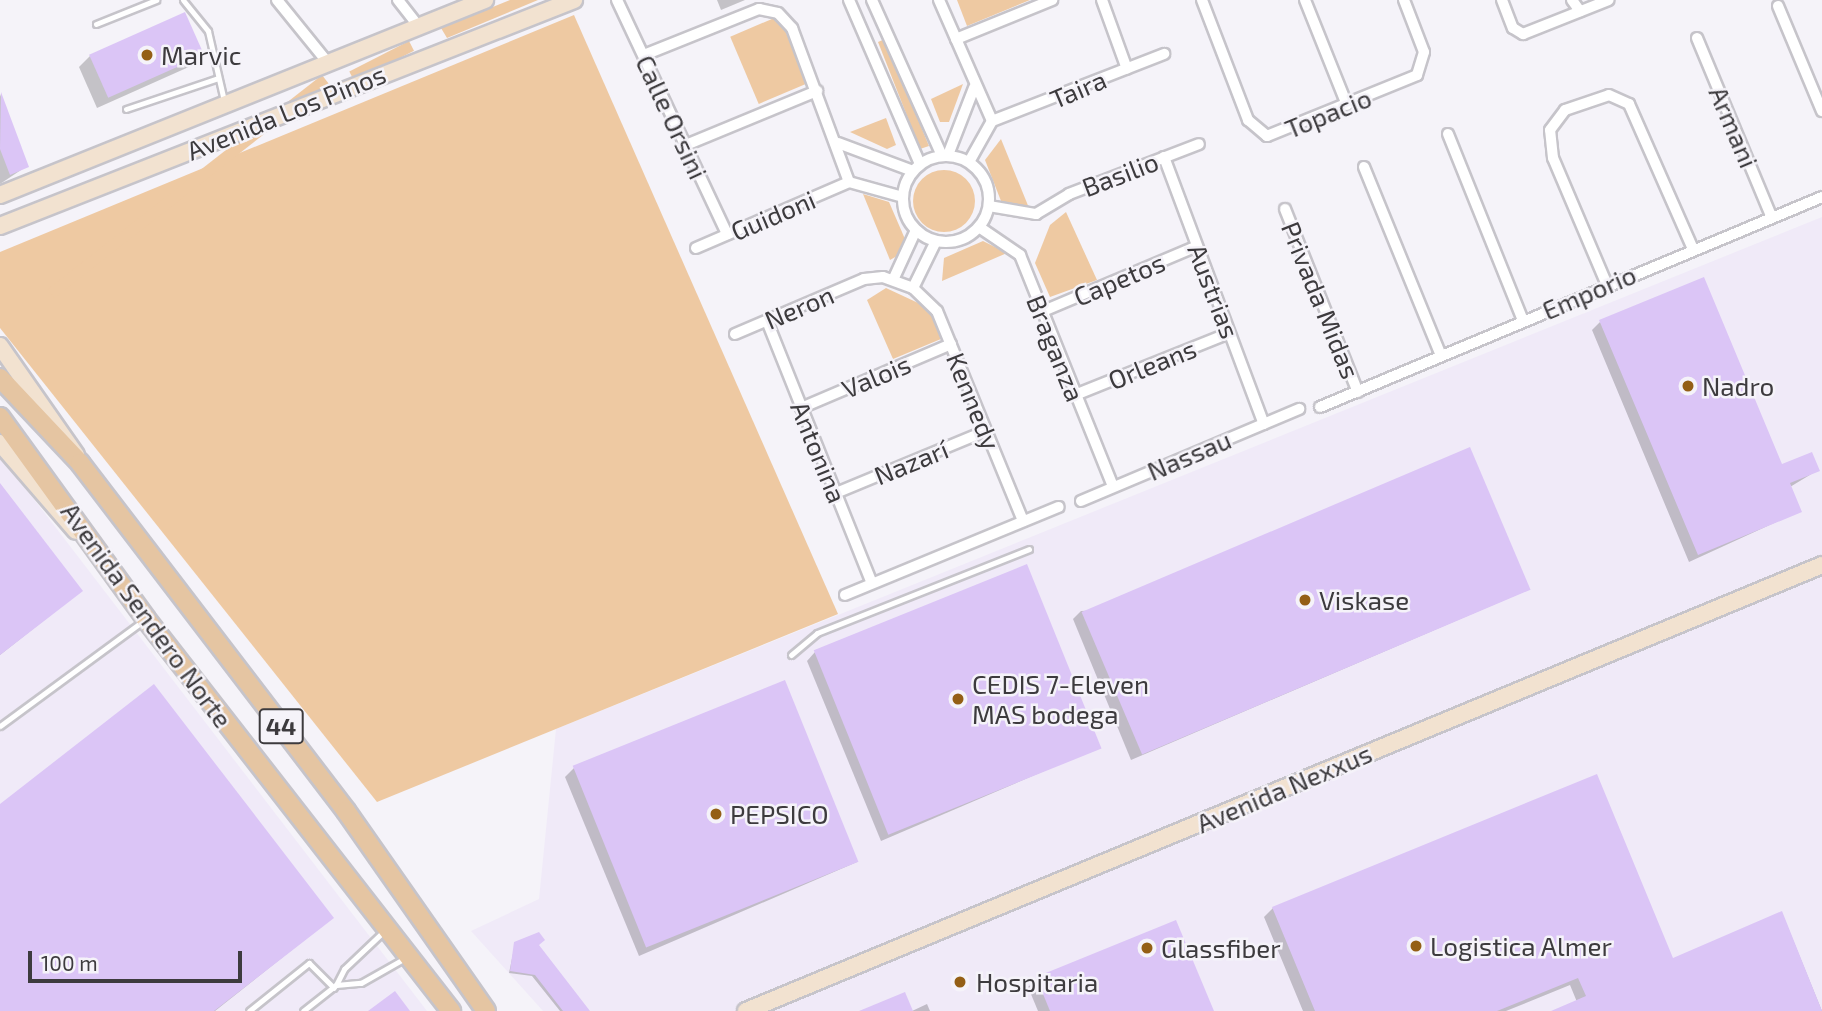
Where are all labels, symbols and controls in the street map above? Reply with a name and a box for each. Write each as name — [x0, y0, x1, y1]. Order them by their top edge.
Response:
place label: Marvic — [161, 39, 241, 71]
marker: Marvic — [139, 47, 155, 63]
street label: Calle Orsini — [630, 50, 714, 184]
street label: Avenida Los Pinos — [182, 58, 390, 166]
street label: Taira — [1045, 63, 1111, 115]
street label: Topacio — [1280, 82, 1376, 144]
street label: Armani — [1703, 82, 1765, 172]
street label: Basilio — [1078, 145, 1162, 203]
street label: Guidoni — [726, 183, 820, 247]
street label: Privada Midas — [1275, 217, 1367, 383]
street label: Austrias — [1182, 239, 1246, 343]
street label: Capetos — [1069, 246, 1169, 312]
street label: Emporio — [1537, 258, 1641, 326]
street label: Neron — [760, 279, 838, 335]
street label: Braganza — [1021, 290, 1091, 406]
street label: Orleans — [1103, 332, 1201, 396]
street label: Valois — [837, 348, 915, 404]
street label: Kennedy — [940, 348, 1008, 454]
place label: Nadro — [1702, 370, 1774, 402]
marker: Nadro — [1680, 378, 1696, 394]
street label: Antonina — [785, 397, 853, 507]
street label: Nassau — [1142, 423, 1236, 487]
street label: Nazarí — [869, 433, 953, 491]
street label: Avenida Sendero Norte — [55, 496, 239, 734]
place label: Viskase — [1319, 584, 1409, 616]
marker: Viskase — [1297, 592, 1313, 608]
place label: CEDIS 7-Eleven MAS bodega — [972, 668, 1149, 730]
marker: CEDIS 7-Eleven MAS bodega — [950, 691, 966, 707]
road number: 44 — [258, 706, 304, 746]
street label: Avenida Nexxus — [1192, 737, 1376, 839]
place label: PEPSICO — [730, 798, 829, 830]
marker: PEPSICO — [708, 806, 724, 822]
place label: Logistica Almer — [1430, 930, 1612, 962]
place label: Glassfiber — [1161, 932, 1281, 964]
scale bar — [32, 937, 245, 981]
marker: Logistica Almer — [1408, 938, 1424, 954]
marker: Glassfiber — [1139, 940, 1155, 956]
text: 100 m — [41, 950, 98, 975]
place label: Hospitaria — [976, 966, 1098, 998]
marker: Hospitaria — [950, 972, 970, 992]

